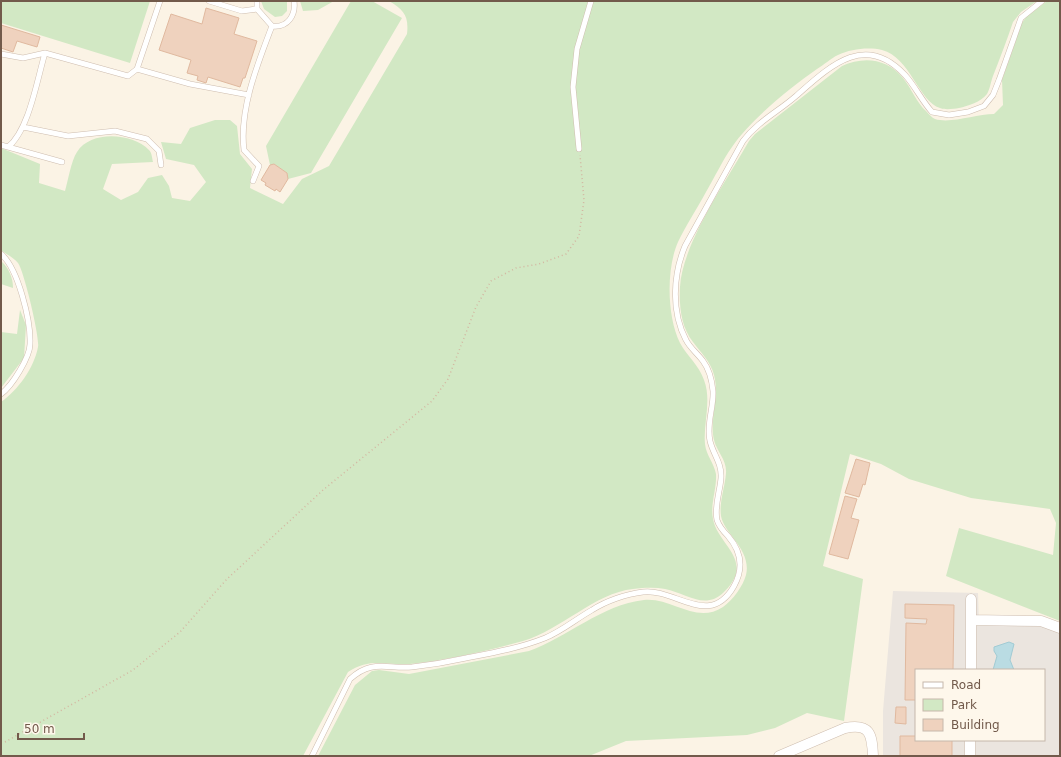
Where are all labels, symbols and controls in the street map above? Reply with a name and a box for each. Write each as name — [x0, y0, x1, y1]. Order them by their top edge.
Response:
legend — [915, 669, 1045, 741]
text: Road — [951, 678, 981, 692]
text: Park — [951, 698, 977, 712]
scale bar — [18, 715, 84, 741]
text: Building — [951, 718, 1000, 732]
text: 50 m — [24, 722, 55, 736]

